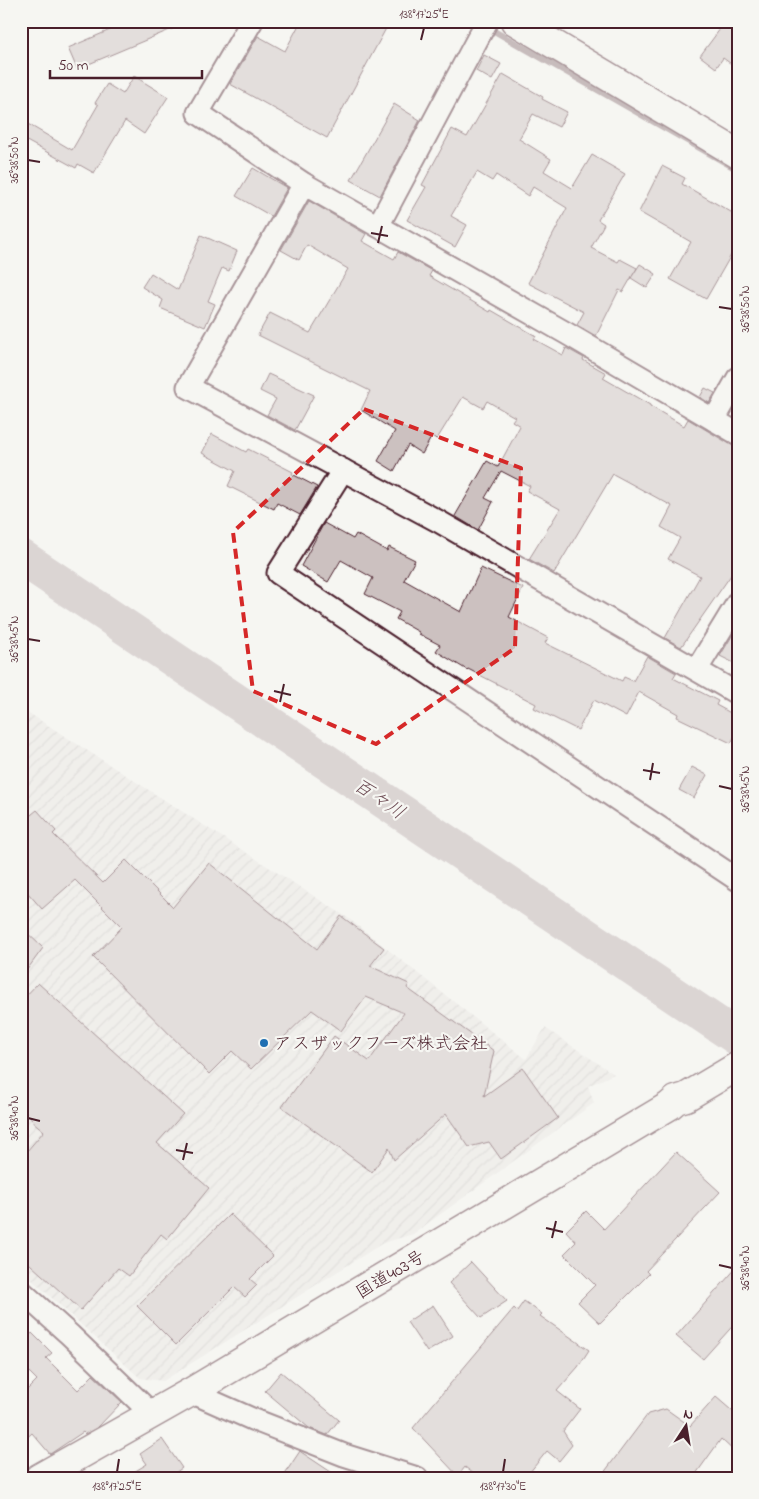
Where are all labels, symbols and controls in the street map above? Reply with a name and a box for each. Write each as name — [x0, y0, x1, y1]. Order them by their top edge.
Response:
text: 138°17'25"E — [399, 6, 449, 24]
scale bar — [50, 48, 202, 80]
text: 50 m — [58, 55, 89, 77]
text: 36°38'50"N — [6, 136, 24, 184]
text: 36°38'50"N — [737, 285, 755, 333]
text: 36°38'45"N — [6, 616, 24, 662]
text: 36°38'45"N — [737, 766, 755, 812]
water label: 百々川 — [347, 773, 410, 827]
place label: アスザックフーズ株式会社 — [274, 1032, 488, 1058]
marker: アスザックフーズ株式会社 — [258, 1037, 270, 1049]
text: 36°38'40"N — [6, 1095, 24, 1141]
street label: 国道403号 — [351, 1245, 431, 1307]
text: 36°38'40"N — [737, 1245, 755, 1291]
north arrow — [662, 1402, 712, 1452]
text: N — [682, 1403, 695, 1426]
text: 138°17'25"E — [92, 1478, 142, 1496]
text: 138°17'30"E — [480, 1478, 526, 1496]

